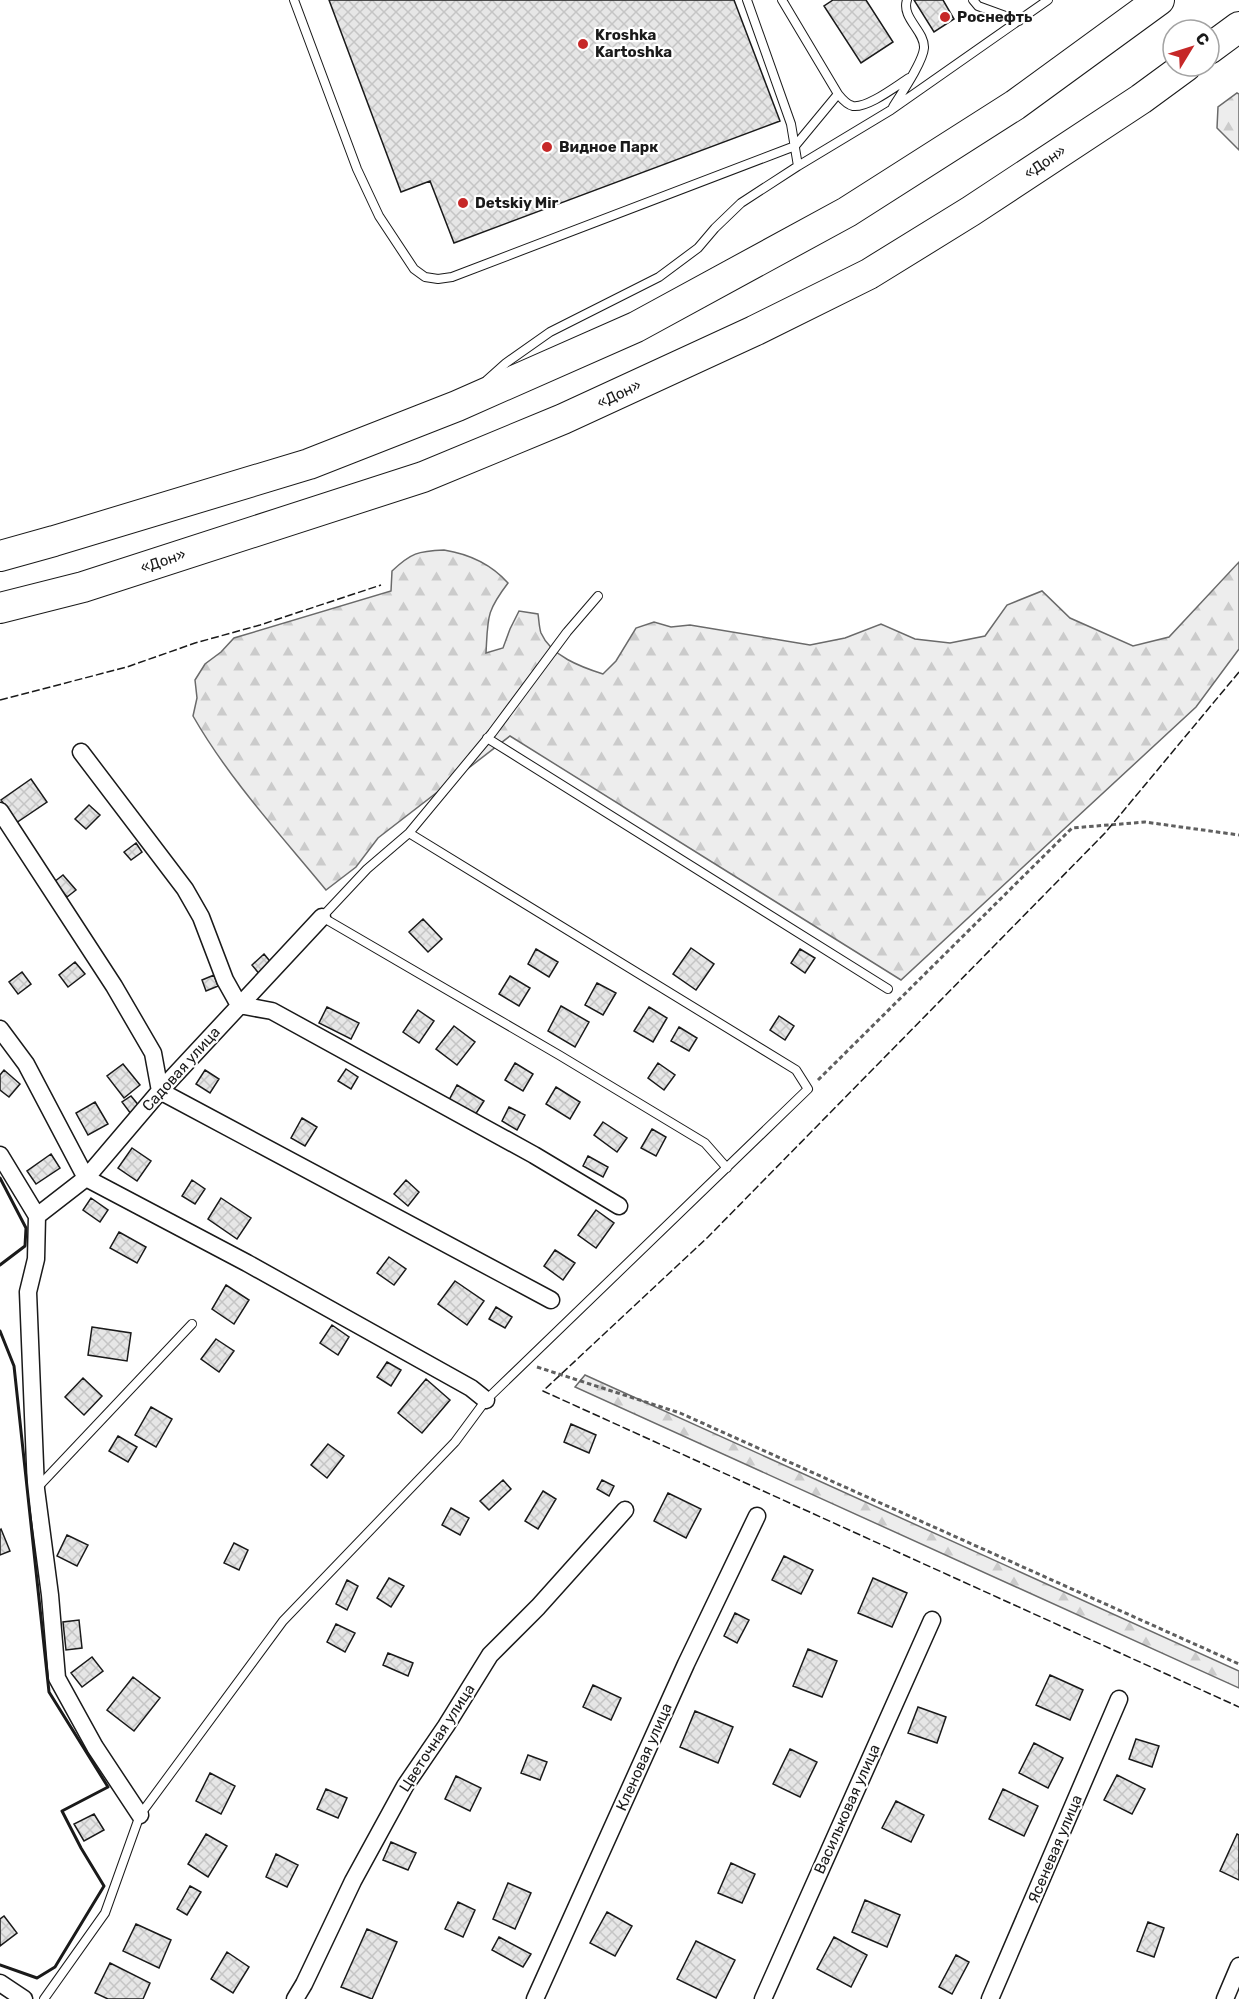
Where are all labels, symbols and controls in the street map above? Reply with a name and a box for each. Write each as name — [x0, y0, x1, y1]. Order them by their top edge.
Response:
place label: Роснефть — [957, 8, 1033, 26]
marker: Роснефть — [938, 10, 952, 24]
north arrow — [1161, 18, 1221, 78]
place label: Kroshka Kartoshka — [595, 26, 672, 61]
text: С — [1191, 29, 1213, 49]
marker: Kroshka Kartoshka — [576, 37, 590, 51]
place label: Видное Парк — [559, 138, 658, 156]
marker: Видное Парк — [540, 140, 554, 154]
street label: «Дон» — [1021, 142, 1069, 182]
place label: Detskiy Mir — [475, 194, 558, 212]
marker: Detskiy Mir — [456, 196, 470, 210]
street label: «Дон» — [594, 376, 644, 412]
street label: «Дон» — [138, 545, 188, 577]
street label: Садовая улица — [138, 1023, 224, 1115]
street label: Цветочная улица — [395, 1681, 479, 1795]
street label: Кленовая улица — [612, 1700, 676, 1814]
street label: Васильковая улица — [810, 1741, 884, 1877]
street label: Ясеневая улица — [1024, 1792, 1086, 1906]

